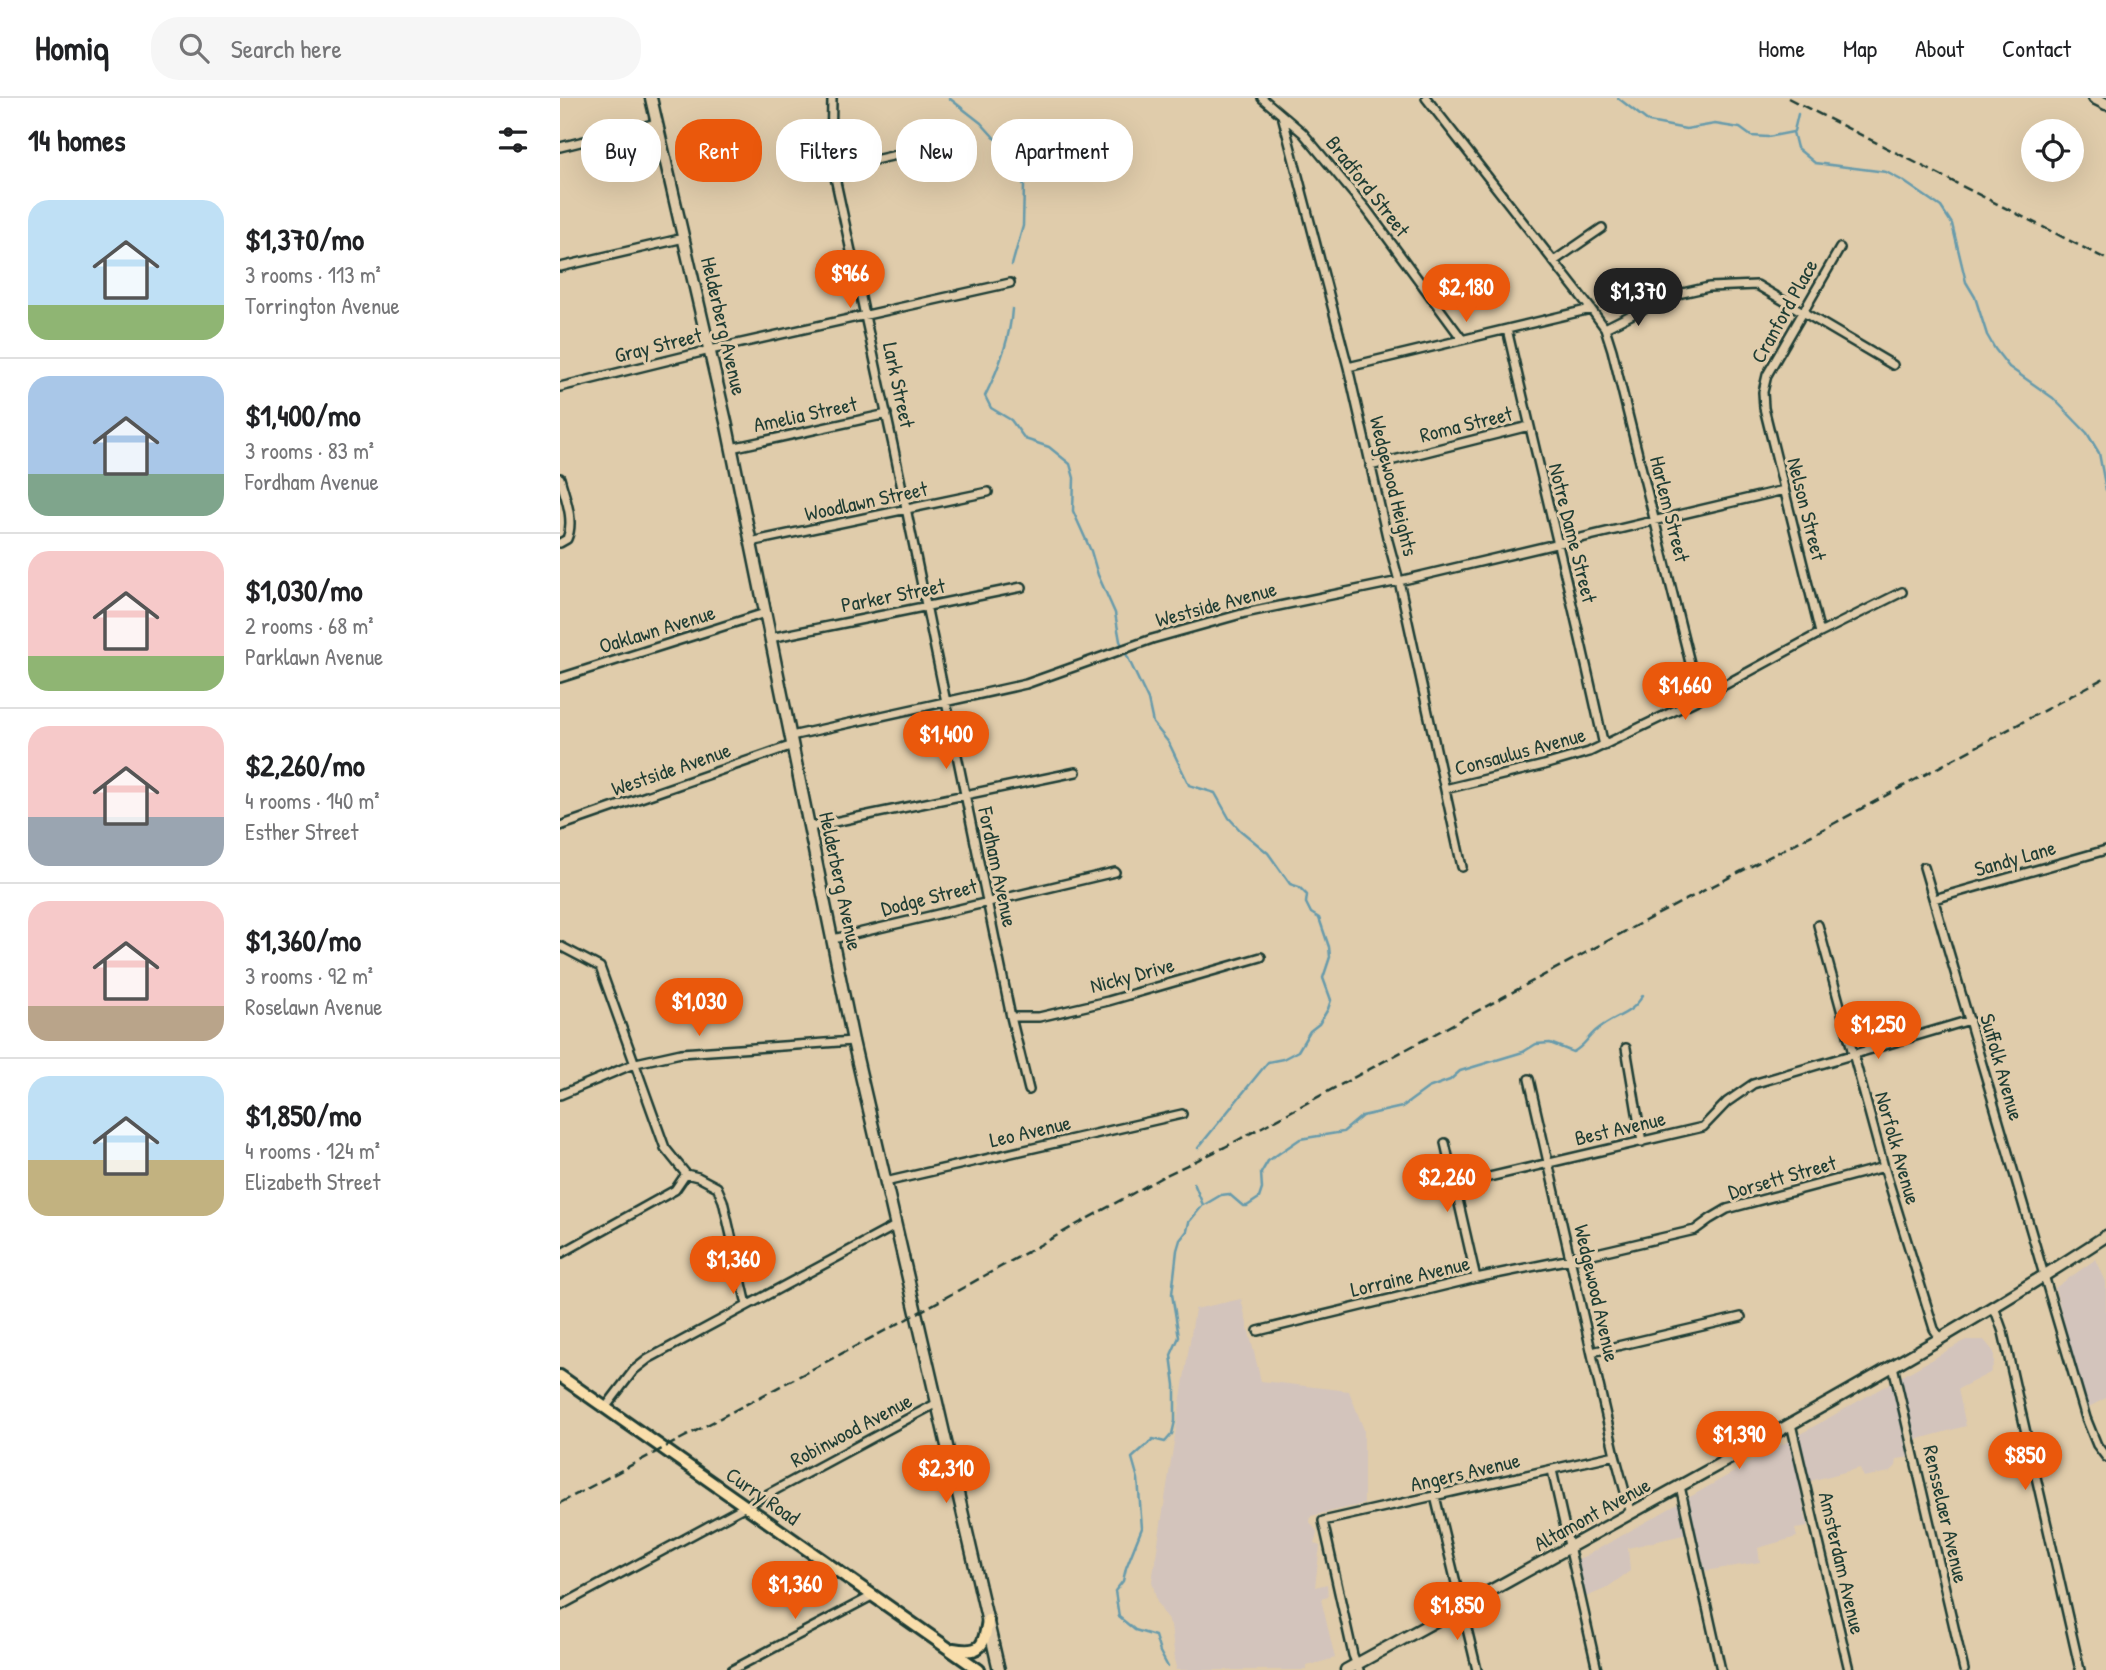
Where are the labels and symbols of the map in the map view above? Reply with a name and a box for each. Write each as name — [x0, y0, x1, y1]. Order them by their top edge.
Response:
street label: Bradford Street — [1319, 129, 1417, 243]
pin: $966 — [809, 250, 891, 310]
street label: Helderberg Avenue — [694, 254, 754, 398]
street label: Cranford Place — [1743, 254, 1825, 368]
pin: $2,180 — [1409, 264, 1523, 324]
pin: $1,370 — [1581, 268, 1695, 328]
street label: Gray Street — [611, 320, 705, 370]
street label: Lark Street — [876, 340, 922, 431]
street label: Amelia Street — [751, 389, 860, 439]
street label: Roma Street — [1417, 398, 1516, 449]
street label: Wedgewood Heights — [1363, 413, 1425, 559]
street label: Harlem Street — [1643, 453, 1697, 566]
street label: Nelson Street — [1780, 455, 1834, 564]
street label: Notre Dame Street — [1542, 460, 1605, 606]
street label: Woodlawn Street — [802, 474, 931, 528]
street label: Parker Street — [839, 571, 948, 619]
street label: Westside Avenue — [1152, 574, 1280, 634]
street label: Oaklawn Avenue — [596, 598, 718, 660]
pin: $1,660 — [1628, 662, 1742, 722]
pin: $1,400 — [889, 712, 1003, 771]
street label: Consaulus Avenue — [1451, 720, 1589, 782]
street label: Westside Avenue — [608, 735, 734, 803]
street label: Fordham Avenue — [971, 803, 1025, 930]
street label: Helderberg Avenue — [812, 809, 870, 953]
street label: Sandy Lane — [1971, 833, 2059, 883]
street label: Dodge Street — [878, 871, 981, 923]
street label: Nicky Drive — [1087, 950, 1177, 1000]
pin: $1,030 — [642, 978, 756, 1038]
pin: $1,250 — [1821, 1002, 1935, 1061]
street label: Suffolk Avenue — [1973, 1010, 2031, 1124]
street label: Norfolk Avenue — [1868, 1088, 1928, 1208]
street label: Best Avenue — [1572, 1103, 1668, 1153]
street label: Leo Avenue — [986, 1108, 1074, 1154]
street label: Dorsett Street — [1725, 1148, 1840, 1206]
pin: $2,260 — [1390, 1154, 1504, 1214]
street label: Wedgewood Avenue — [1567, 1221, 1627, 1365]
pin: $1,360 — [676, 1236, 790, 1296]
street label: Lorraine Avenue — [1348, 1248, 1472, 1304]
street label: Robinwood Avenue — [785, 1386, 917, 1474]
pin: $1,390 — [1682, 1412, 1796, 1471]
pin: $850 — [1984, 1432, 2066, 1492]
street label: Rensselaer Avenue — [1916, 1442, 1976, 1586]
street label: Angers Avenue — [1407, 1445, 1523, 1499]
pin: $2,310 — [889, 1446, 1003, 1505]
street label: Curry Road — [720, 1460, 806, 1532]
street label: Altamont Avenue — [1529, 1470, 1655, 1558]
street label: Amsterdam Avenue — [1812, 1489, 1872, 1637]
pin: $1,360 — [738, 1562, 852, 1621]
pin: $1,850 — [1400, 1582, 1514, 1642]

